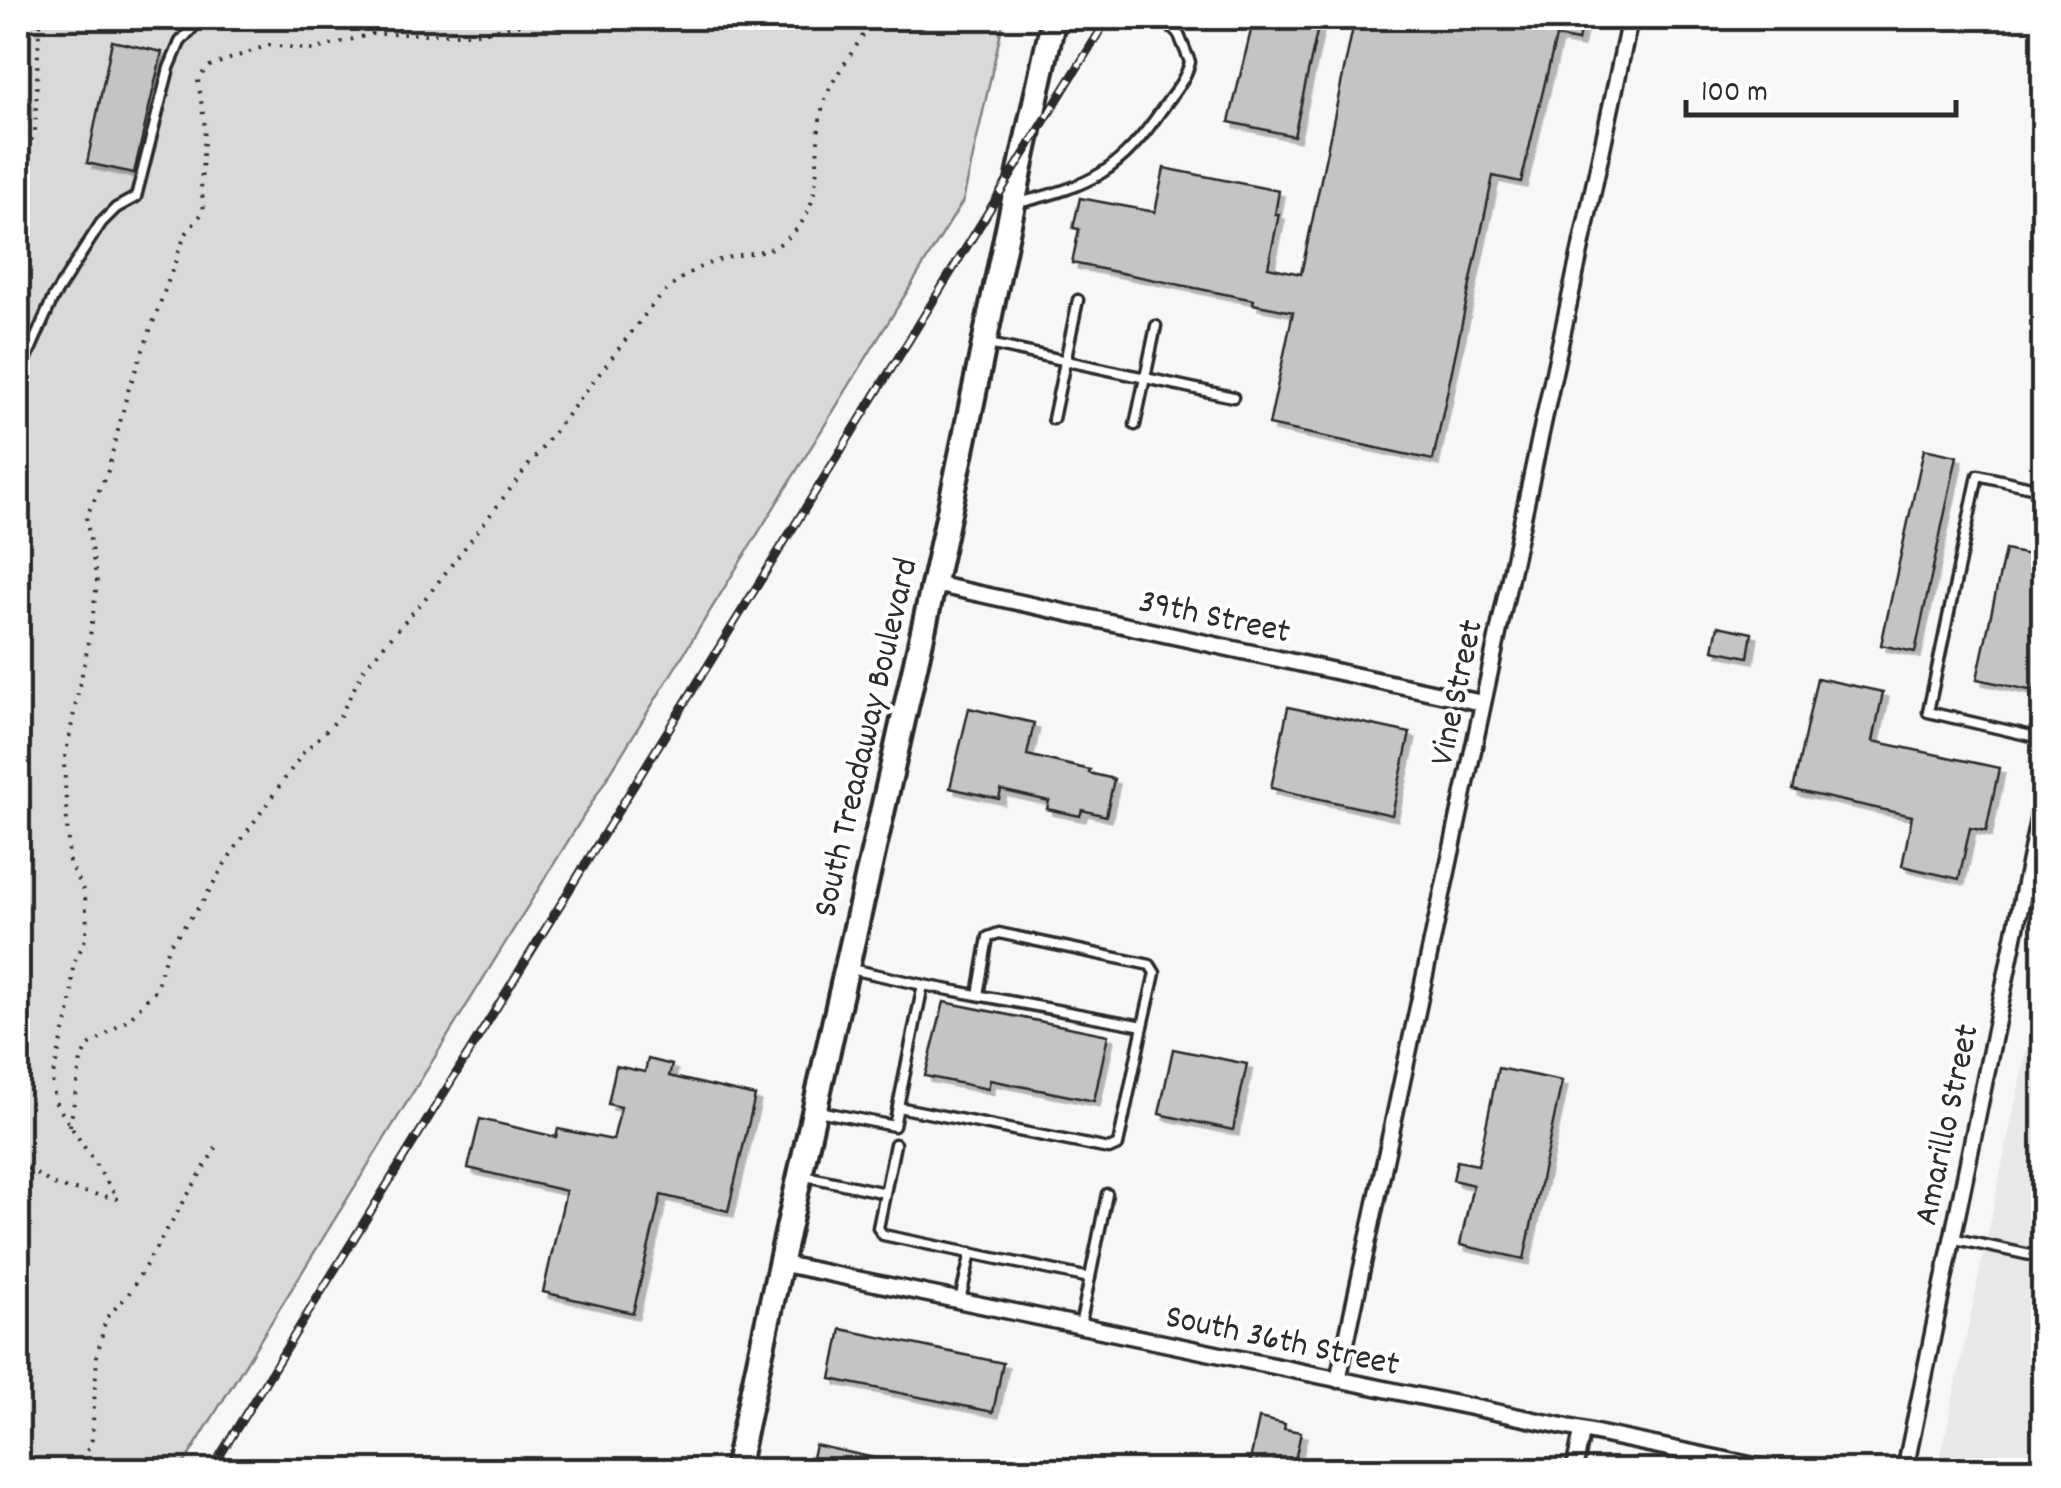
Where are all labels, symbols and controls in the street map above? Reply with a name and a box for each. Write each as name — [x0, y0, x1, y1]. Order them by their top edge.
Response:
scale bar — [1686, 55, 1956, 117]
text: 100 m — [1701, 73, 1768, 116]
street label: South Treadaway Boulevard — [802, 554, 934, 923]
street label: 39th Street — [1134, 578, 1294, 659]
street label: Vine Street — [1419, 615, 1499, 771]
street label: Amarillo Street — [1903, 1020, 1995, 1230]
street label: South 36th Street — [1160, 1294, 1404, 1392]

